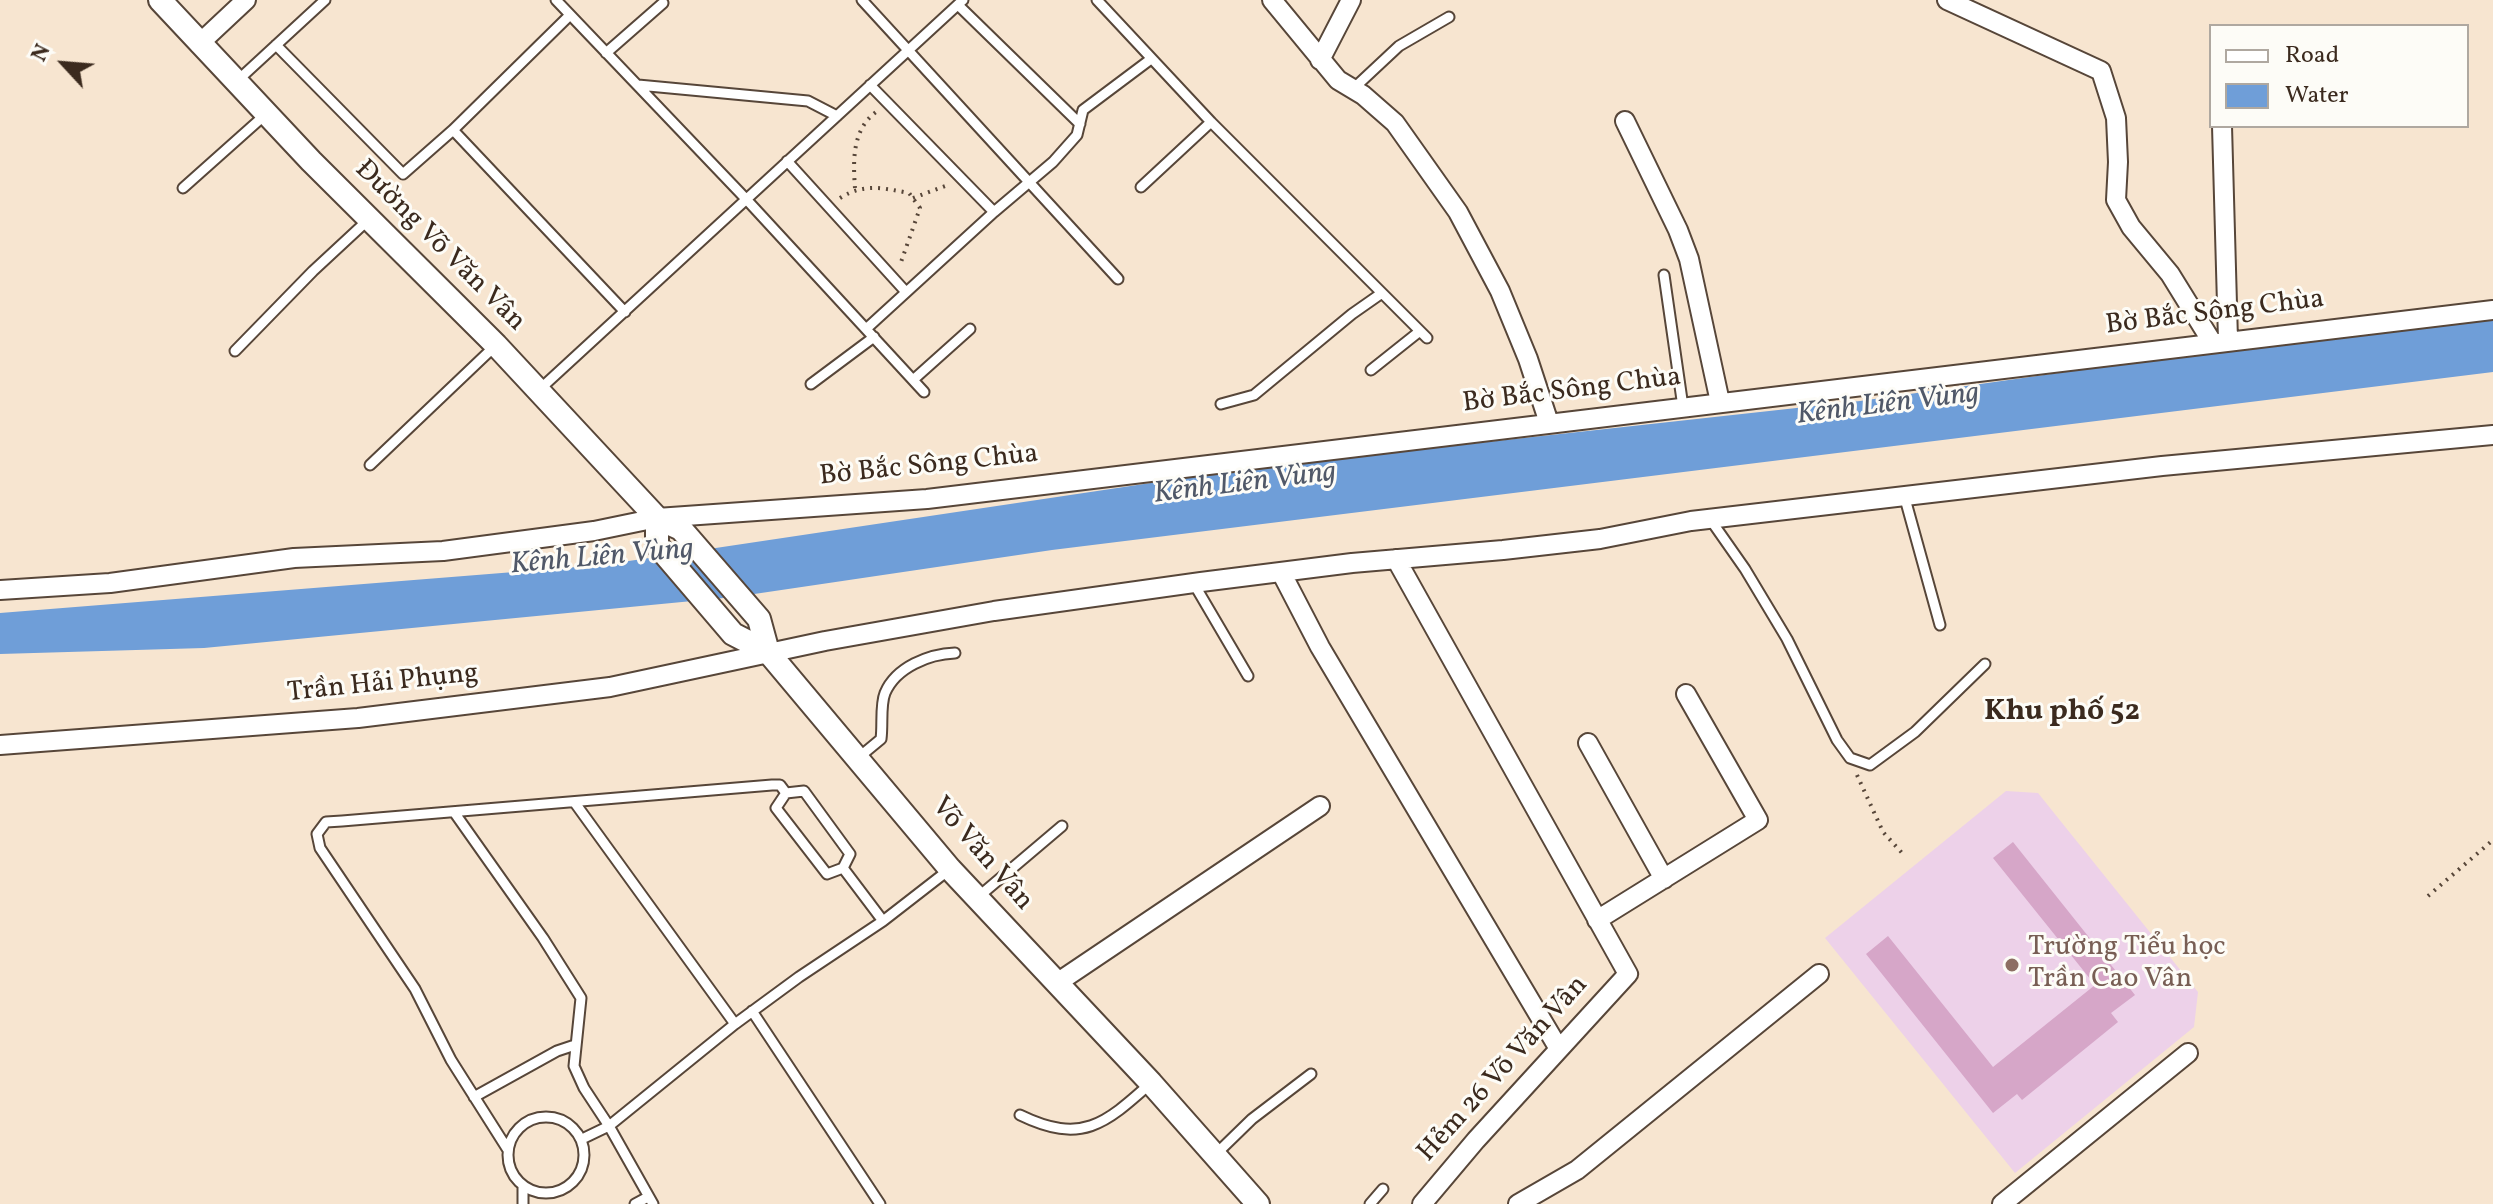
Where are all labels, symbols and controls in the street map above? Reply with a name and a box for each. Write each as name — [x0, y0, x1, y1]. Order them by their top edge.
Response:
north arrow — [24, 24, 104, 104]
legend — [2209, 24, 2469, 128]
text: N — [25, 39, 59, 67]
text: Road — [2285, 39, 2339, 73]
text: Water — [2285, 79, 2349, 113]
street label: Đường Võ Văn Vân — [346, 154, 532, 340]
street label: Bờ Bắc Sông Chùa — [2104, 284, 2326, 344]
street label: Bờ Bắc Sông Chùa — [1461, 362, 1683, 422]
water label: Kênh Liên Vùng — [1795, 377, 1981, 435]
street label: Bờ Bắc Sông Chùa — [818, 439, 1040, 495]
water label: Kênh Liên Vùng — [1152, 456, 1338, 514]
water label: Kênh Liên Vùng — [509, 533, 695, 585]
street label: Trần Hải Phụng — [286, 658, 480, 712]
district label: Khu phố 52 — [1984, 695, 2140, 731]
street label: Võ Văn Vân — [923, 791, 1039, 919]
place label: Trường Tiểu học Trần Cao Vân — [2028, 932, 2226, 998]
marker: Trường Tiểu học Trần Cao Vân — [2003, 956, 2021, 974]
street label: Hẻm 26 Võ Văn Vân — [1412, 970, 1596, 1170]

